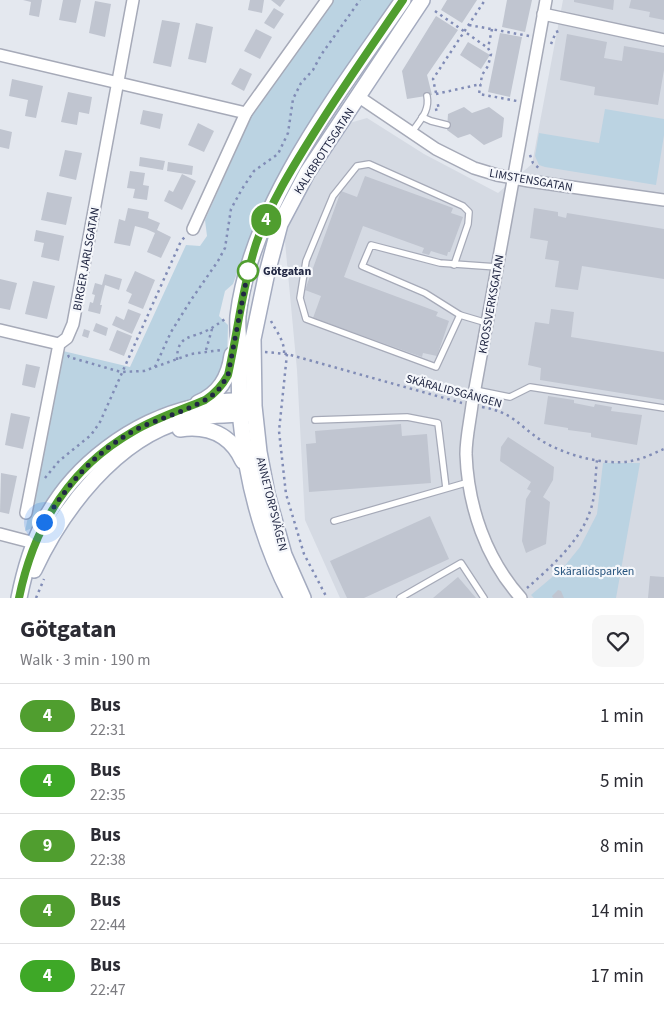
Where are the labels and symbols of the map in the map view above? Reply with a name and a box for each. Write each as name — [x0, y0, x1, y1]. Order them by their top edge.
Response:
street label: KALKBROTTSGATAN — [290, 105, 359, 198]
street label: LIMSTENSGATAN — [488, 165, 574, 196]
line badge: 4 — [250, 204, 282, 236]
street label: BIRGER JARLSGATAN — [69, 206, 104, 312]
street label: KROSSVERKSGATAN — [474, 253, 509, 355]
marker: Götgatan — [237, 260, 259, 282]
place label: Götgatan — [263, 263, 311, 280]
street label: SKÄRALIDSGÅNGEN — [404, 370, 504, 413]
street label: ANNETORPSVÄGEN — [252, 455, 291, 553]
your location — [32, 510, 57, 535]
park label: Skäralidsparken — [554, 563, 634, 580]

